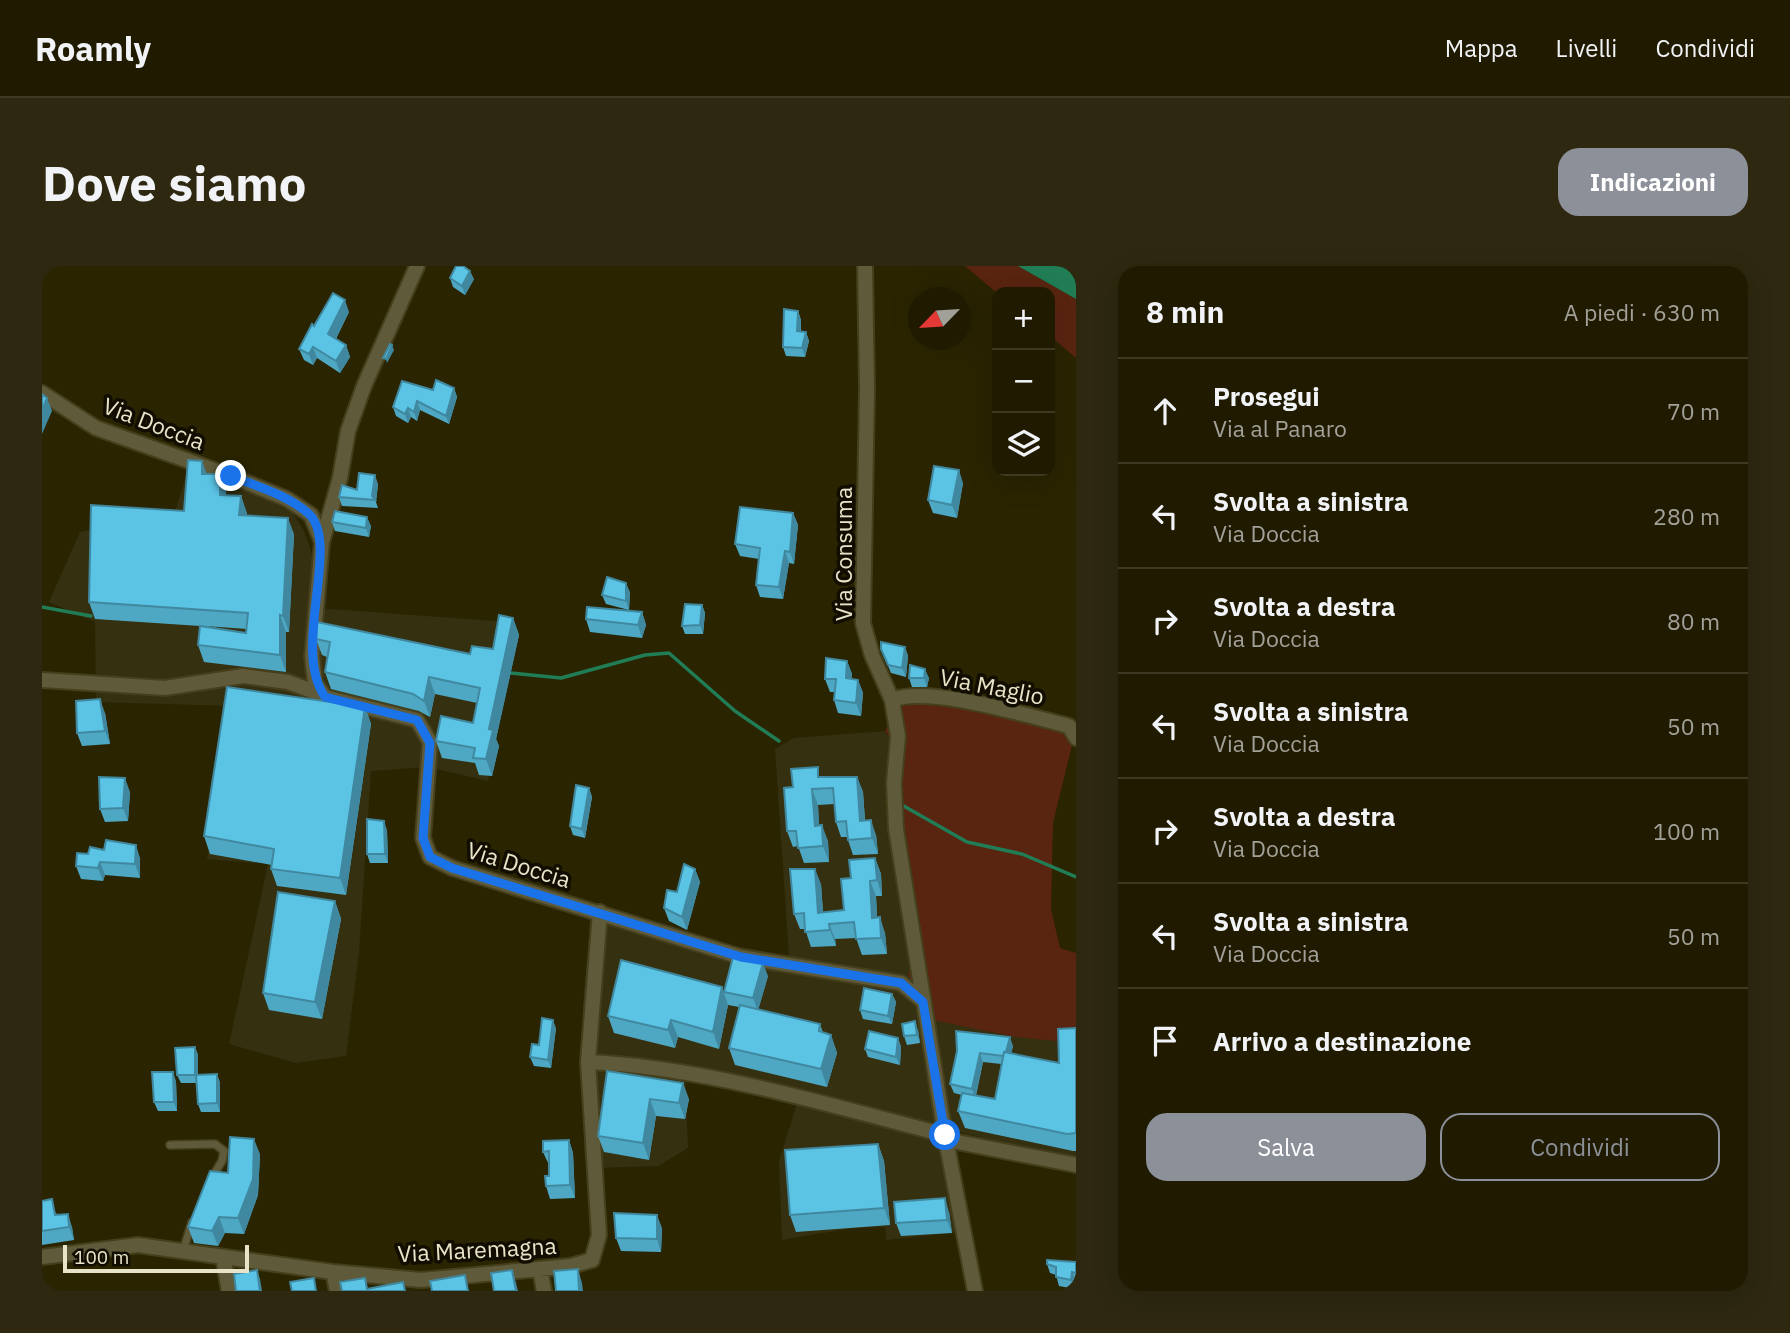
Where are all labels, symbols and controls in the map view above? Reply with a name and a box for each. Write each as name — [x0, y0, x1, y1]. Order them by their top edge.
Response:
text: Roamly — [35, 27, 151, 70]
text: Mappa — [1445, 32, 1518, 64]
text: Livelli — [1556, 32, 1617, 64]
text: Condividi — [1655, 32, 1755, 64]
button: Indicazioni — [1558, 148, 1748, 216]
text: Dove siamo — [42, 151, 307, 214]
north arrow — [908, 287, 971, 350]
map controls — [992, 287, 1055, 476]
button: + — [992, 287, 1055, 350]
text: 8 min — [1146, 292, 1224, 331]
text: A piedi · 630 m — [1564, 297, 1720, 327]
button: − — [992, 350, 1055, 413]
text: Prosegui — [1213, 379, 1320, 413]
street label: Via Doccia — [99, 390, 209, 456]
icon: ahead — [1146, 392, 1184, 430]
text: 70 m — [1667, 396, 1720, 426]
button: layers — [992, 413, 1055, 476]
text: Via al Panaro — [1213, 413, 1347, 443]
route end — [215, 460, 246, 491]
text: Svolta a sinistra — [1213, 484, 1409, 518]
street label: Via Consuma — [828, 487, 858, 621]
icon: left — [1146, 497, 1184, 535]
text: 280 m — [1653, 501, 1720, 531]
text: Via Doccia — [1213, 518, 1320, 548]
text: Svolta a destra — [1213, 589, 1395, 623]
icon: right — [1146, 602, 1184, 640]
text: 80 m — [1667, 606, 1720, 636]
text: Via Doccia — [1213, 623, 1320, 653]
street label: Via Maglio — [937, 661, 1047, 711]
text: Svolta a sinistra — [1213, 694, 1409, 728]
icon: left — [1146, 707, 1184, 745]
text: 50 m — [1667, 711, 1720, 741]
text: Via Doccia — [1213, 728, 1320, 758]
text: Svolta a destra — [1213, 799, 1395, 833]
icon: right — [1146, 812, 1184, 850]
text: 100 m — [1653, 816, 1720, 846]
text: Via Doccia — [1213, 833, 1320, 863]
street label: Via Doccia — [464, 834, 574, 894]
text: Svolta a sinistra — [1213, 904, 1409, 938]
icon: left — [1146, 917, 1184, 955]
text: 50 m — [1667, 921, 1720, 951]
text: Via Doccia — [1213, 938, 1320, 968]
icon: arrive — [1146, 1022, 1184, 1060]
text: Arrivo a destinazione — [1213, 1024, 1471, 1058]
button: Salva — [1146, 1113, 1426, 1181]
button: Condividi — [1440, 1113, 1720, 1181]
route start — [929, 1119, 960, 1150]
street label: Via Maremagna — [397, 1230, 557, 1268]
scale bar — [63, 1242, 248, 1274]
text: 100 m — [74, 1245, 129, 1269]

